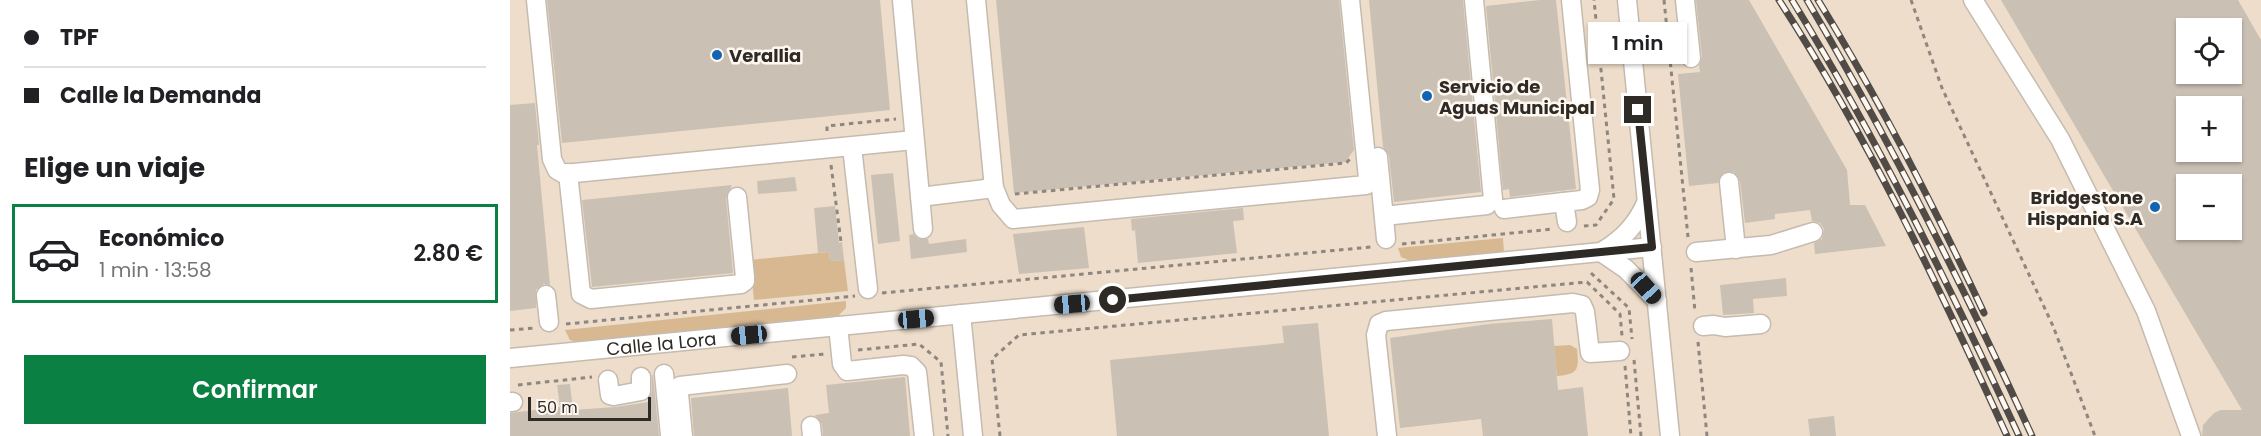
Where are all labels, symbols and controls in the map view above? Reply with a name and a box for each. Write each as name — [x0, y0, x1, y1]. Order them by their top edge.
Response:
map controls — [2176, 18, 2242, 240]
button: locate — [2176, 18, 2242, 84]
text: TPF — [60, 22, 99, 53]
callout: 1 min — [1588, 23, 1688, 65]
text: 1 min — [1612, 29, 1663, 57]
place label: Verallia — [729, 43, 801, 68]
marker: Verallia — [710, 48, 724, 62]
place label: Servicio de Aguas Municipal — [1439, 74, 1595, 120]
text: Calle la Demanda — [60, 80, 261, 111]
marker: Servicio de Aguas Municipal — [1420, 89, 1434, 103]
route end — [1624, 96, 1651, 123]
button: + — [2176, 96, 2242, 162]
text: Elige un viaje — [24, 149, 205, 186]
button: − — [2176, 174, 2242, 240]
place label: Bridgestone Hispania S.A — [2027, 185, 2143, 231]
marker: Bridgestone Hispania S.A — [2148, 200, 2162, 214]
text: Económico — [99, 223, 224, 254]
icon: car — [27, 227, 81, 281]
text: 2.80 € — [413, 238, 483, 269]
text: 1 min · 13:58 — [99, 256, 212, 284]
car — [1627, 269, 1665, 307]
route start — [1099, 286, 1126, 313]
car — [1053, 293, 1091, 315]
car — [897, 308, 935, 330]
car — [730, 324, 768, 346]
street label: Calle la Lora — [605, 326, 718, 361]
button: Confirmar — [24, 355, 486, 424]
scale bar — [528, 394, 651, 422]
text: 50 m — [537, 396, 578, 419]

